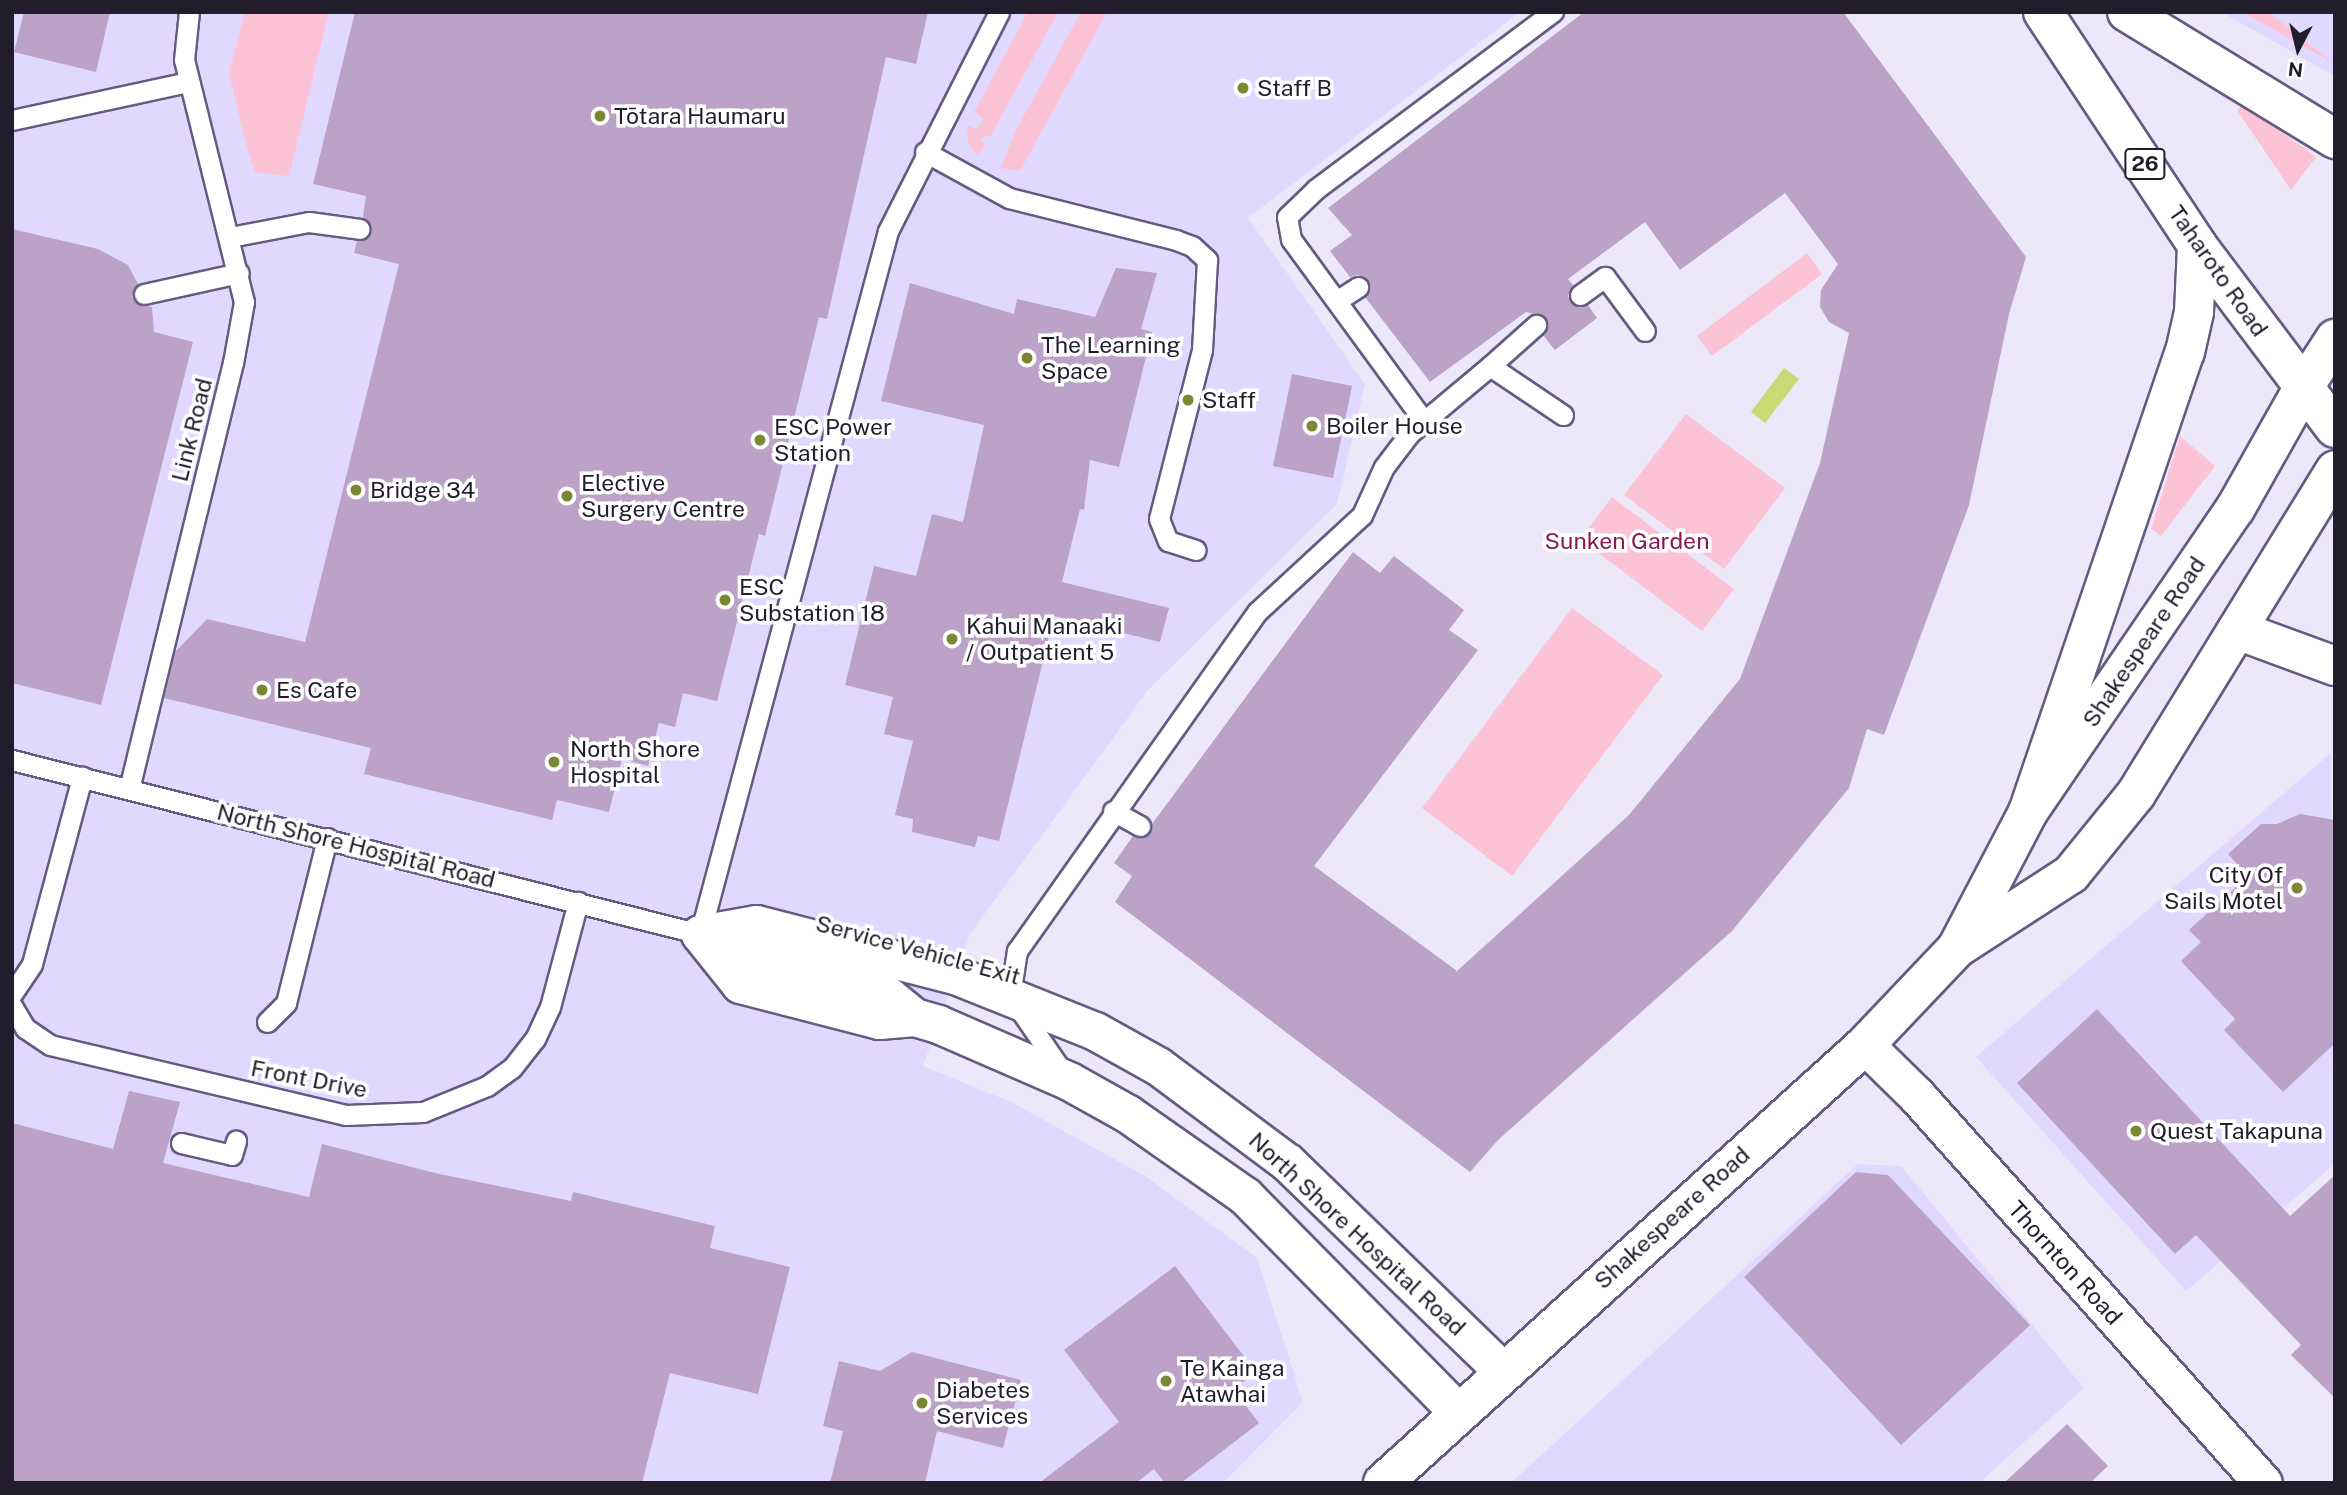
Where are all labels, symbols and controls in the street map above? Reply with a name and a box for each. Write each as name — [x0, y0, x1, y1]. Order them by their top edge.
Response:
north arrow — [2263, 14, 2333, 84]
text: N — [2287, 58, 2304, 82]
place label: Staff B — [1257, 74, 1332, 102]
marker: Staff B — [1235, 80, 1251, 96]
place label: Tōtara Haumaru — [614, 102, 786, 130]
marker: Tōtara Haumaru — [592, 108, 608, 124]
road number: 26 — [2124, 146, 2166, 182]
street label: Taharoto Road — [2163, 200, 2273, 342]
place label: The Learning Space — [1041, 331, 1181, 385]
marker: The Learning Space — [1019, 350, 1035, 366]
street label: Link Road — [166, 376, 218, 484]
place label: Staff — [1202, 386, 1256, 414]
marker: Staff — [1180, 392, 1196, 408]
place label: Boiler House — [1326, 412, 1463, 440]
place label: ESC Power Station — [774, 413, 892, 467]
marker: Boiler House — [1304, 418, 1320, 434]
marker: ESC Power Station — [752, 432, 768, 448]
place label: Elective Surgery Centre — [581, 469, 745, 523]
place label: Bridge 34 — [370, 476, 475, 504]
marker: Bridge 34 — [348, 482, 364, 498]
marker: Elective Surgery Centre — [559, 488, 575, 504]
park label: Sunken Garden — [1545, 527, 1709, 555]
street label: Shakespeare Road — [2077, 552, 2211, 732]
place label: ESC Substation 18 — [739, 573, 885, 627]
marker: ESC Substation 18 — [717, 592, 733, 608]
place label: Kahui Manaaki / Outpatient 5 — [966, 612, 1123, 666]
marker: Kahui Manaaki / Outpatient 5 — [944, 631, 960, 647]
place label: Es Cafe — [276, 676, 357, 704]
marker: Es Cafe — [254, 682, 270, 698]
place label: North Shore Hospital — [570, 735, 700, 789]
marker: North Shore Hospital — [544, 752, 564, 772]
street label: North Shore Hospital Road — [214, 798, 498, 894]
place label: City Of Sails Motel — [2164, 861, 2283, 915]
marker: City Of Sails Motel — [2289, 880, 2305, 896]
street label: Service Vehicle Exit — [812, 909, 1024, 991]
street label: Front Drive — [249, 1054, 369, 1104]
place label: Quest Takapuna — [2150, 1117, 2323, 1145]
marker: Quest Takapuna — [2128, 1123, 2144, 1139]
street label: North Shore Hospital Road — [1243, 1126, 1471, 1342]
street label: Shakespeare Road — [1589, 1141, 1755, 1295]
street label: Thornton Road — [2002, 1196, 2128, 1330]
place label: Te Kainga Atawhai — [1180, 1354, 1285, 1408]
marker: Te Kainga Atawhai — [1158, 1373, 1174, 1389]
place label: Diabetes Services — [936, 1376, 1030, 1430]
marker: Diabetes Services — [914, 1395, 930, 1411]

